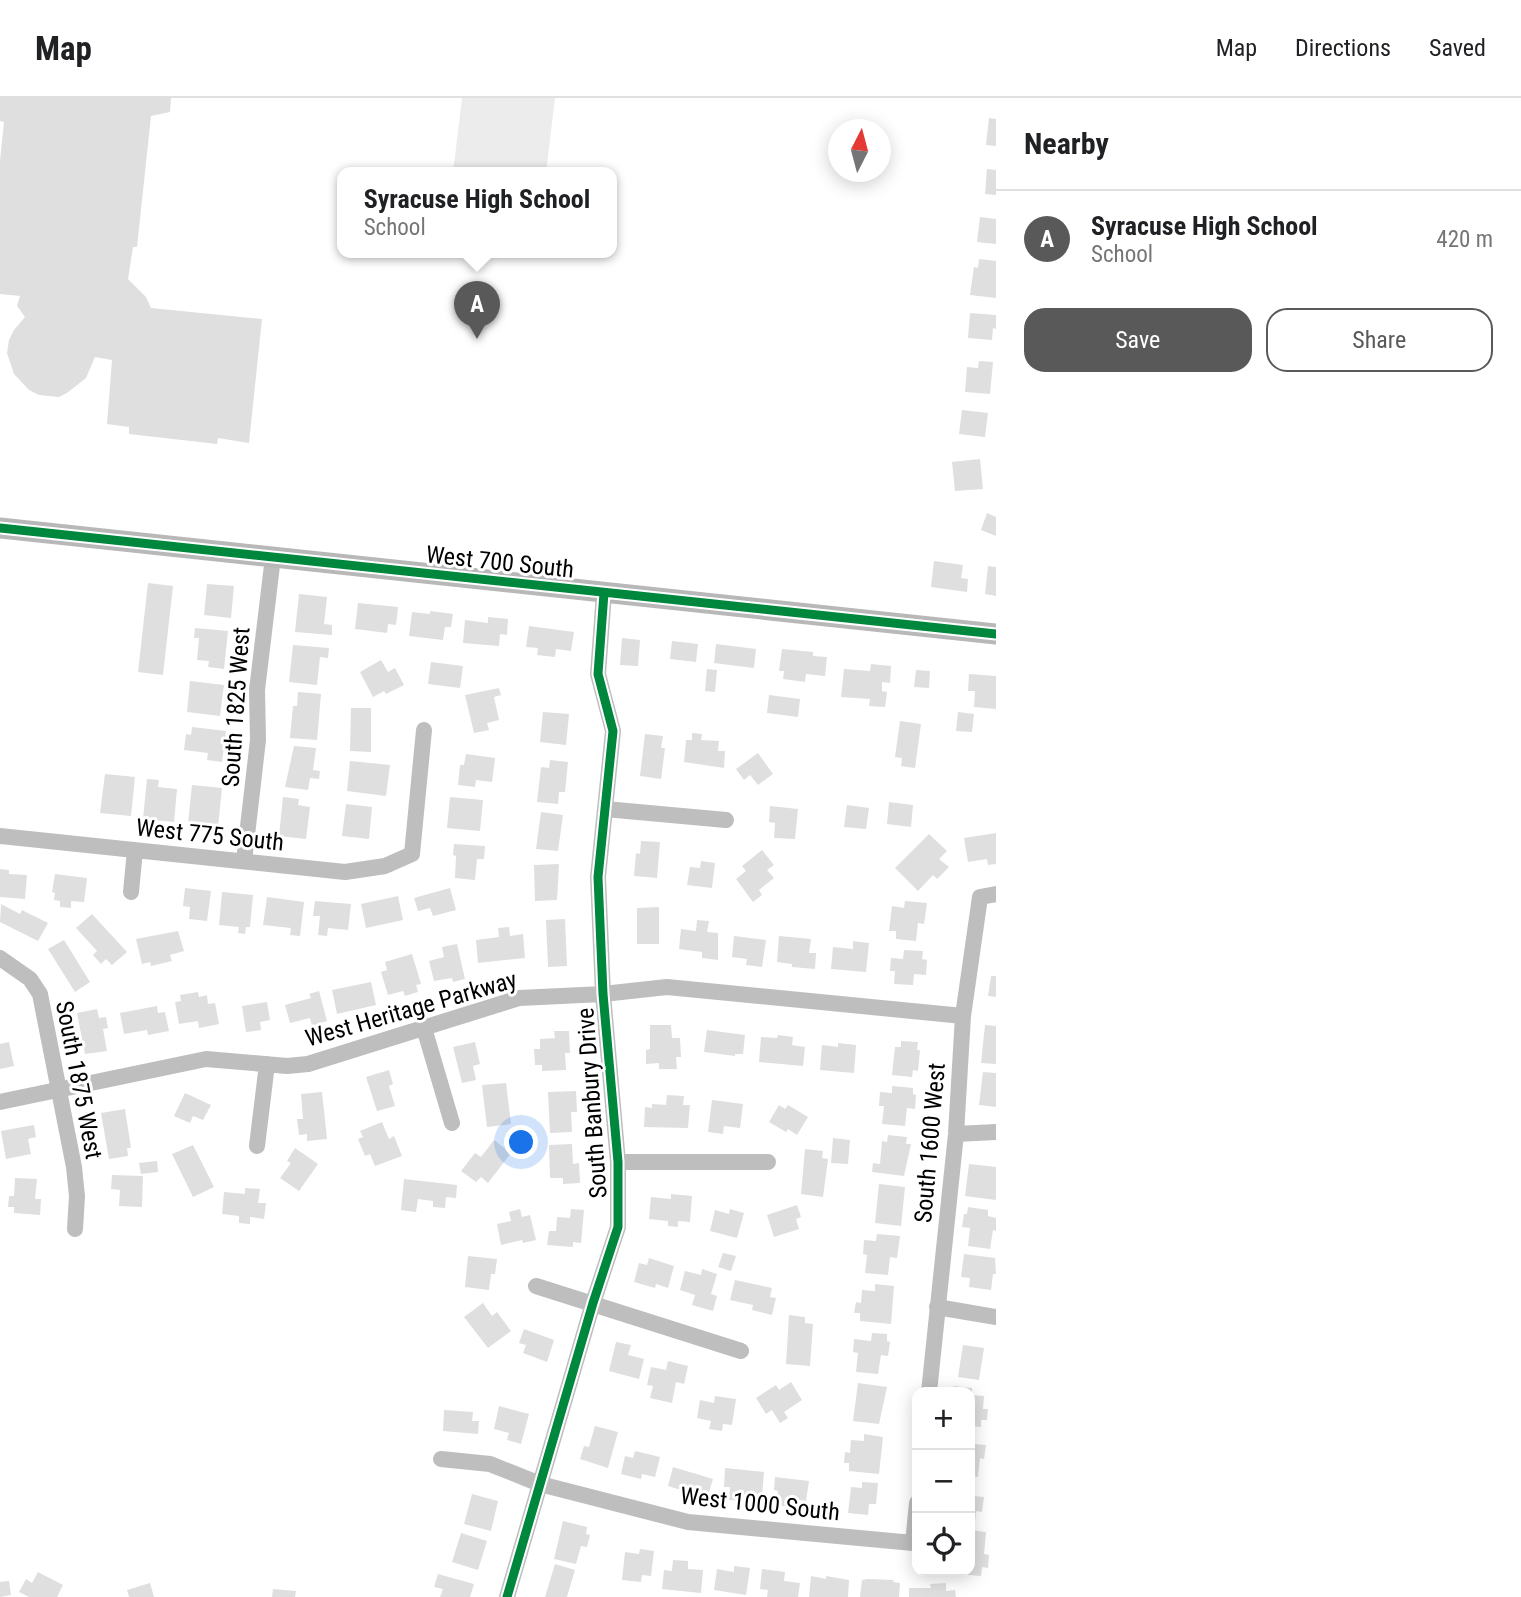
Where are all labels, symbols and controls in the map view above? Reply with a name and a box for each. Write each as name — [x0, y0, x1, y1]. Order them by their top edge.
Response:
text: Map — [35, 29, 92, 68]
text: Map — [1216, 34, 1257, 62]
text: Directions — [1295, 34, 1391, 62]
text: Saved — [1429, 34, 1486, 62]
north arrow — [828, 119, 891, 182]
text: Nearby — [1024, 126, 1109, 161]
popup — [337, 167, 617, 258]
text: Syracuse High School — [364, 184, 590, 214]
text: Syracuse High School — [1091, 211, 1318, 241]
text: School — [364, 214, 426, 241]
text: A — [1040, 226, 1054, 253]
text: 420 m — [1436, 226, 1493, 253]
text: School — [1091, 241, 1153, 268]
pin: A — [454, 281, 500, 339]
button: Save — [1024, 308, 1252, 372]
button: Share — [1266, 308, 1493, 372]
street label: West 700 South — [425, 540, 575, 584]
street label: South 1825 West — [216, 626, 256, 788]
street label: West 775 South — [135, 813, 285, 857]
street label: West Heritage Parkway — [302, 965, 520, 1053]
street label: South 1875 West — [50, 999, 108, 1161]
street label: South Banbury Drive — [571, 1007, 613, 1199]
street label: South 1600 West — [909, 1062, 951, 1224]
your location — [504, 1125, 538, 1159]
map controls — [912, 1387, 975, 1576]
button: + — [912, 1387, 975, 1450]
button: − — [912, 1450, 975, 1513]
street label: West 1000 South — [679, 1482, 841, 1526]
button: locate — [912, 1513, 975, 1576]

